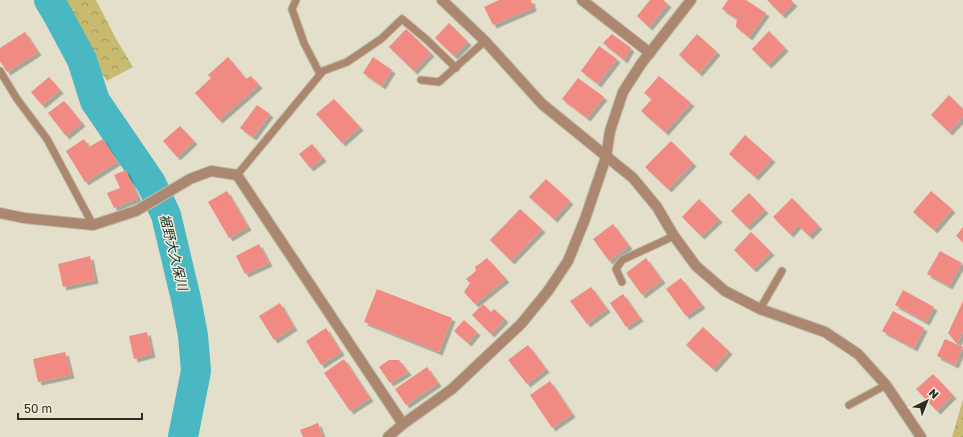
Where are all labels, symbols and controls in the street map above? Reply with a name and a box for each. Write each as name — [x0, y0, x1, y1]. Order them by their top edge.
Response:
water label: 裾野大久保川 — [157, 212, 192, 294]
north arrow — [907, 381, 947, 421]
text: N — [927, 386, 942, 401]
scale bar — [18, 395, 142, 421]
text: 50 m — [24, 401, 52, 416]

